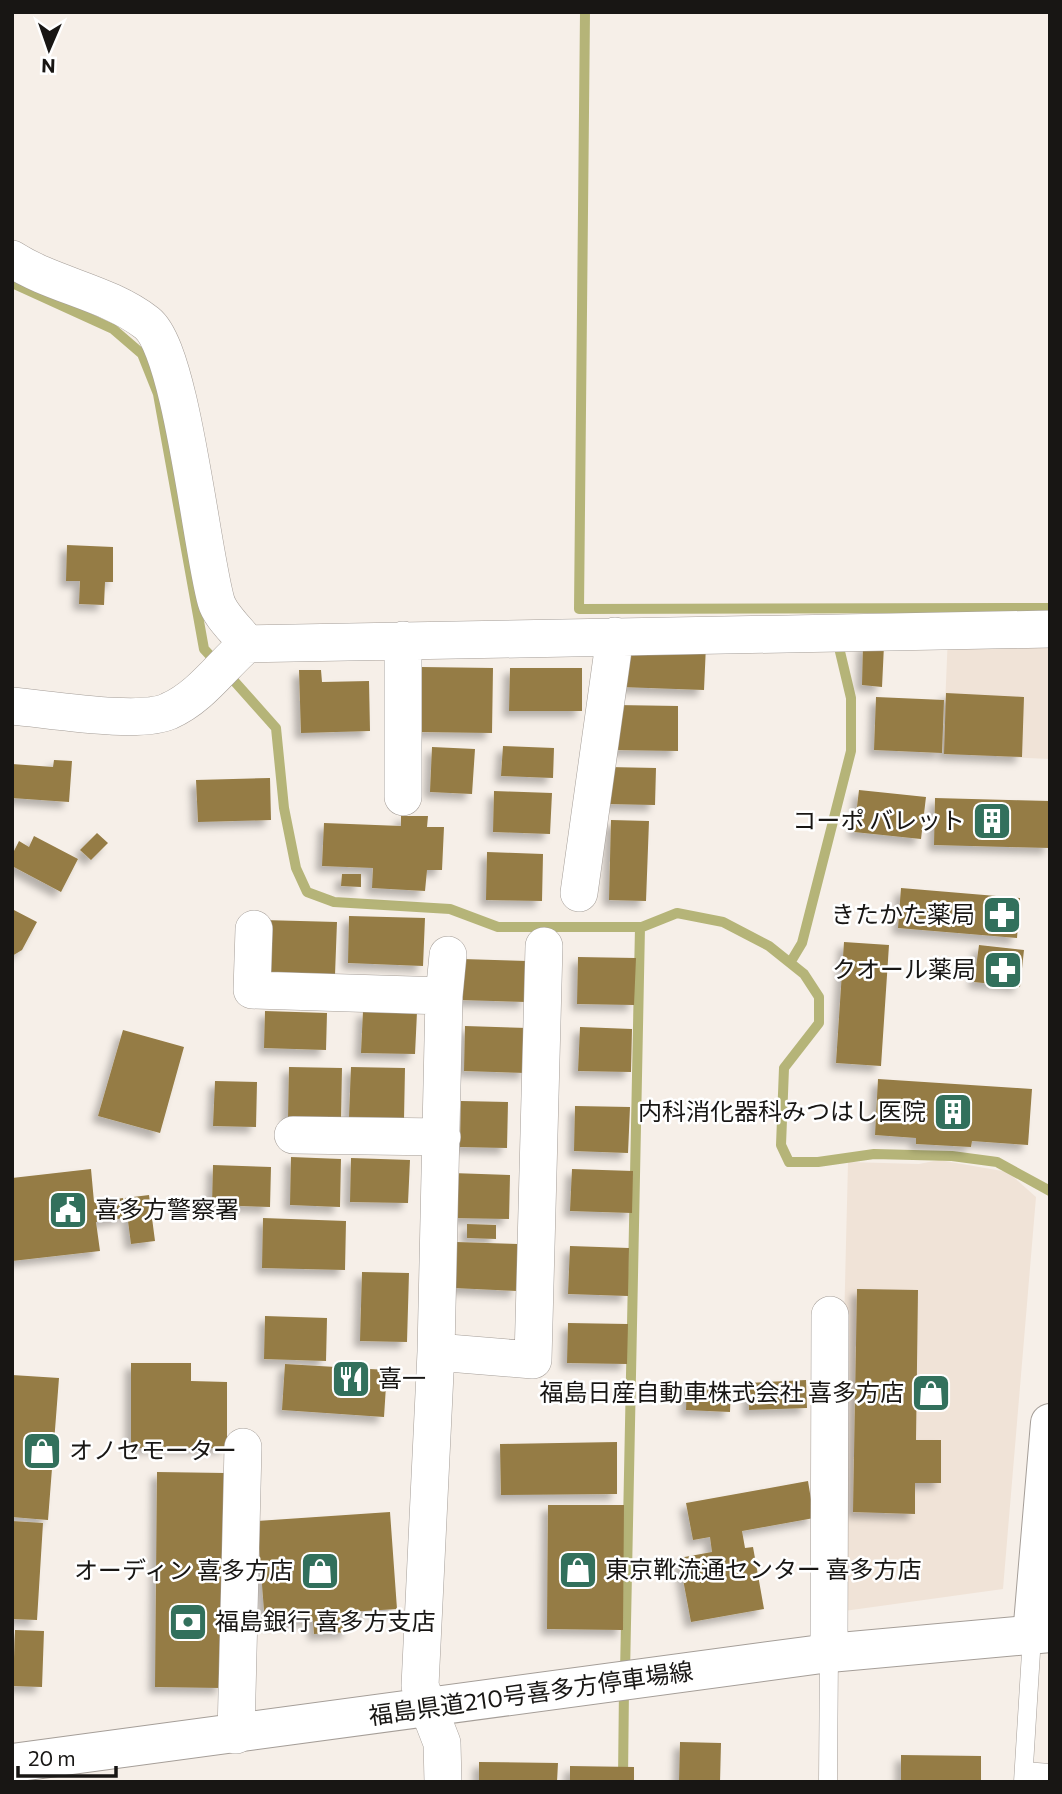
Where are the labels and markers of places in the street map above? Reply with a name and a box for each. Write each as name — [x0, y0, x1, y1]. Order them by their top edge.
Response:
building icon: コーポ バレット — [971, 800, 1013, 842]
place label: コーポ バレット — [792, 805, 965, 834]
pharmacy icon: きたかた薬局 — [981, 894, 1023, 936]
place label: きたかた薬局 — [831, 899, 975, 928]
pharmacy icon: クオール薬局 — [982, 949, 1024, 991]
place label: クオール薬局 — [832, 954, 976, 983]
building icon: 内科消化器科みつはし医院 — [932, 1091, 974, 1133]
place label: 内科消化器科みつはし医院 — [638, 1096, 926, 1125]
public building icon: 喜多方警察署 — [47, 1189, 89, 1231]
place label: 喜多方警察署 — [95, 1194, 239, 1223]
restaurant icon: 喜一 — [330, 1358, 372, 1400]
place label: 喜一 — [378, 1363, 426, 1392]
shop icon: 福島日産自動車株式会社 喜多方店 — [910, 1372, 952, 1414]
place label: 福島日産自動車株式会社 喜多方店 — [539, 1377, 904, 1406]
shop icon: オノセモーター — [21, 1430, 63, 1472]
place label: オノセモーター — [69, 1435, 237, 1464]
shop icon: 東京靴流通センター 喜多方店 — [557, 1549, 599, 1591]
shop icon: オーディン 喜多方店 — [299, 1550, 341, 1592]
place label: 東京靴流通センター 喜多方店 — [605, 1554, 922, 1583]
place label: オーディン 喜多方店 — [74, 1555, 293, 1584]
bank icon: 福島銀行 喜多方支店 — [167, 1601, 209, 1643]
place label: 福島銀行 喜多方支店 — [215, 1606, 436, 1635]

